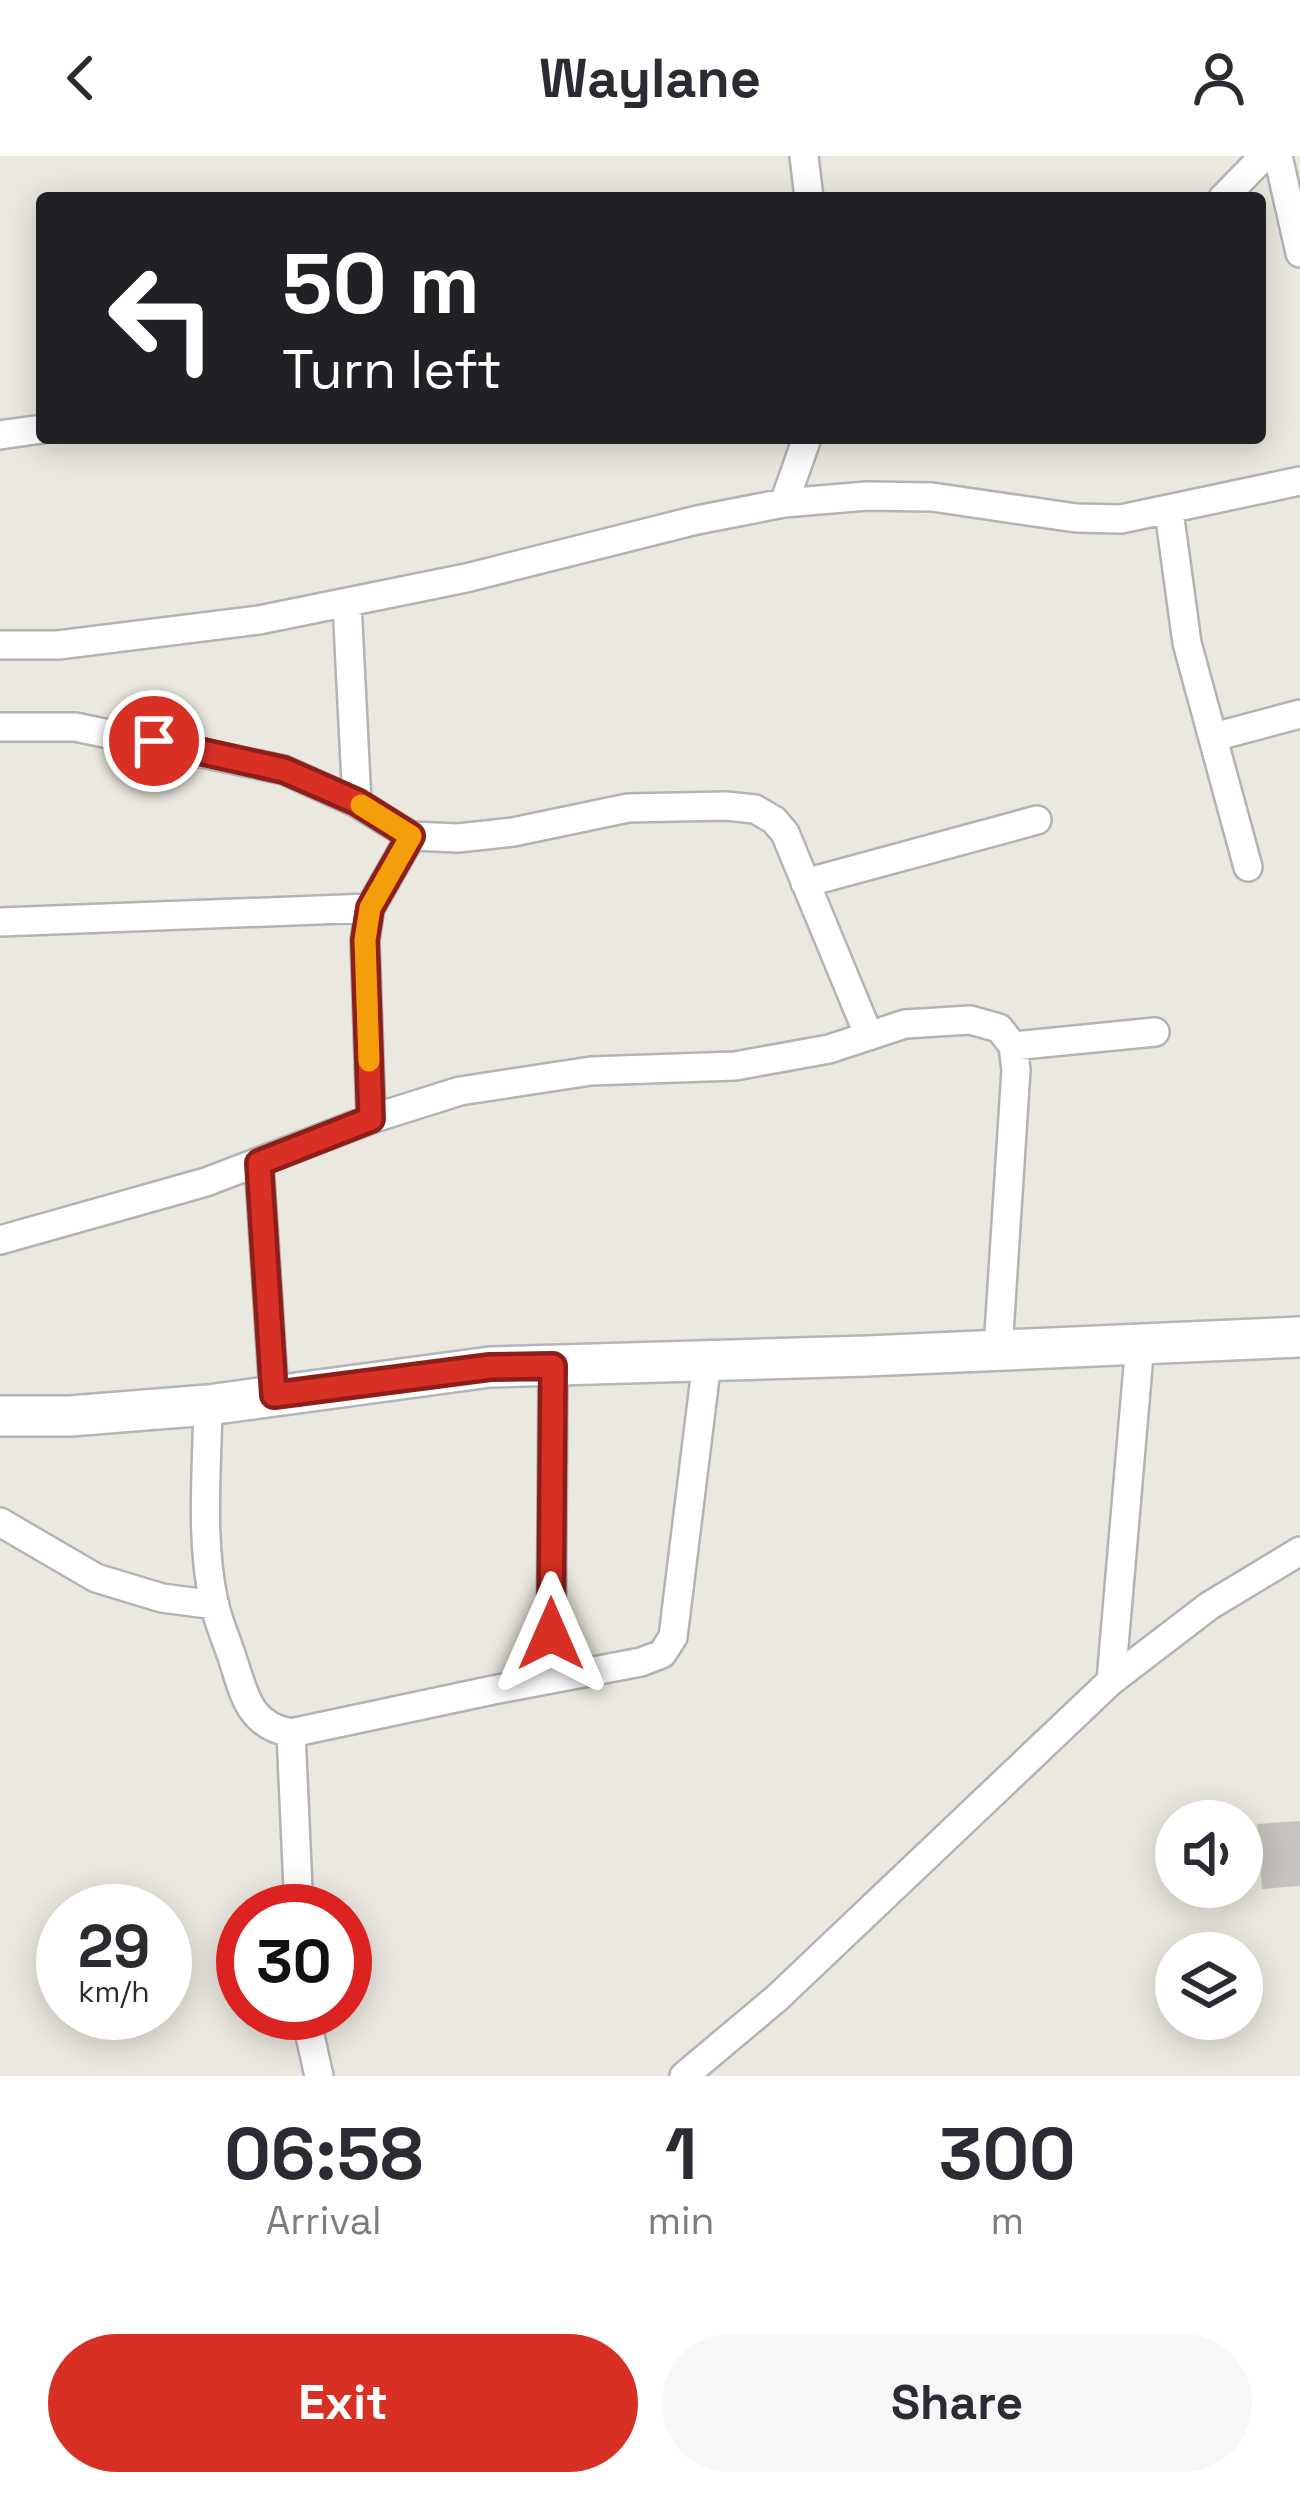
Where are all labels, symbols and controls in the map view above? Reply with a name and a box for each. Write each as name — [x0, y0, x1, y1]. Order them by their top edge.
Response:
text: Waylane — [539, 44, 761, 113]
icon: back — [48, 45, 114, 111]
icon: person — [1186, 45, 1252, 111]
text: 50 m — [282, 230, 480, 338]
icon: left — [84, 240, 240, 396]
text: Turn left — [282, 335, 502, 404]
pin — [103, 690, 205, 792]
icon: arrive — [121, 708, 187, 774]
position arrow — [488, 1571, 614, 1697]
map controls — [1155, 1800, 1263, 2040]
button: sound — [1155, 1800, 1263, 1908]
speed limit sign: 30 — [216, 1884, 372, 2040]
text: 29 — [78, 1908, 150, 1985]
button: layers — [1155, 1932, 1263, 2040]
text: km/h — [78, 1972, 150, 2011]
text: 06:58 — [224, 2108, 423, 2200]
text: 1 — [665, 2108, 697, 2200]
text: 300 — [939, 2108, 1076, 2200]
text: Arrival — [266, 2196, 382, 2245]
text: min — [647, 2196, 714, 2245]
text: m — [990, 2196, 1024, 2245]
button: Exit — [48, 2334, 638, 2472]
button: Share — [662, 2334, 1252, 2472]

